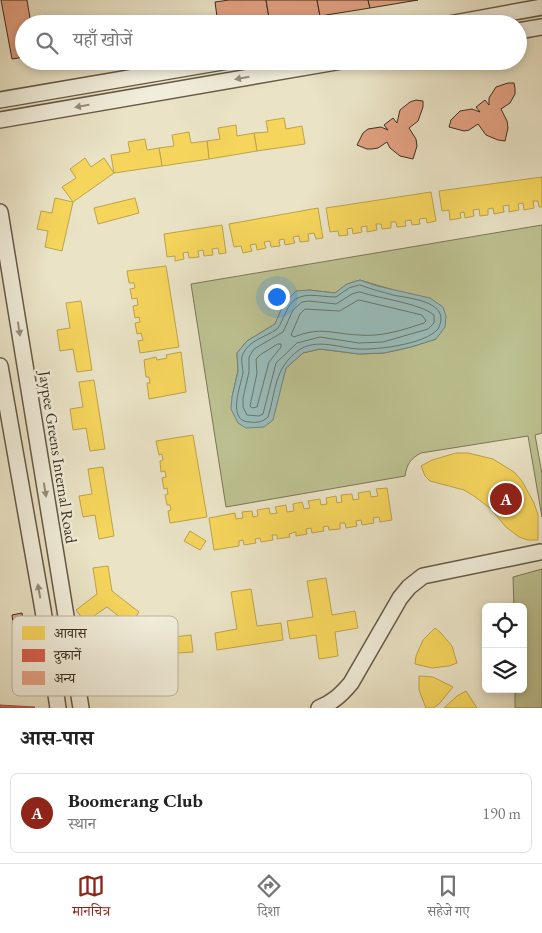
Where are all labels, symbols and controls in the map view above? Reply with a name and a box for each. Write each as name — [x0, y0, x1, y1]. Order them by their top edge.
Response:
search box — [15, 15, 527, 70]
text: यहाँ खोजें — [73, 27, 132, 52]
icon: search — [33, 29, 61, 57]
one-way arrow — [234, 75, 250, 83]
one-way arrow — [74, 102, 90, 110]
your location — [264, 284, 290, 310]
one-way arrow — [16, 322, 24, 338]
street label: Jaypee Greens Internal Road — [34, 367, 82, 546]
pin: A — [490, 480, 522, 518]
one-way arrow — [42, 482, 50, 498]
one-way arrow — [35, 582, 43, 598]
map controls — [482, 603, 527, 693]
button: locate — [482, 603, 527, 648]
legend — [12, 616, 178, 696]
text: आवास — [54, 624, 88, 642]
text: दुकानें — [53, 646, 82, 664]
button: layers — [482, 648, 527, 693]
text: अन्य — [54, 669, 77, 687]
text: आस-पास — [20, 724, 93, 751]
text: Boomerang Club — [68, 788, 203, 813]
text: A — [31, 803, 43, 824]
text: 190 m — [482, 803, 521, 824]
text: स्थान — [68, 813, 96, 834]
tab: मानचित्र — [72, 872, 110, 925]
tab: दिशा — [255, 872, 283, 925]
tab: सहेजे गए — [427, 872, 470, 925]

